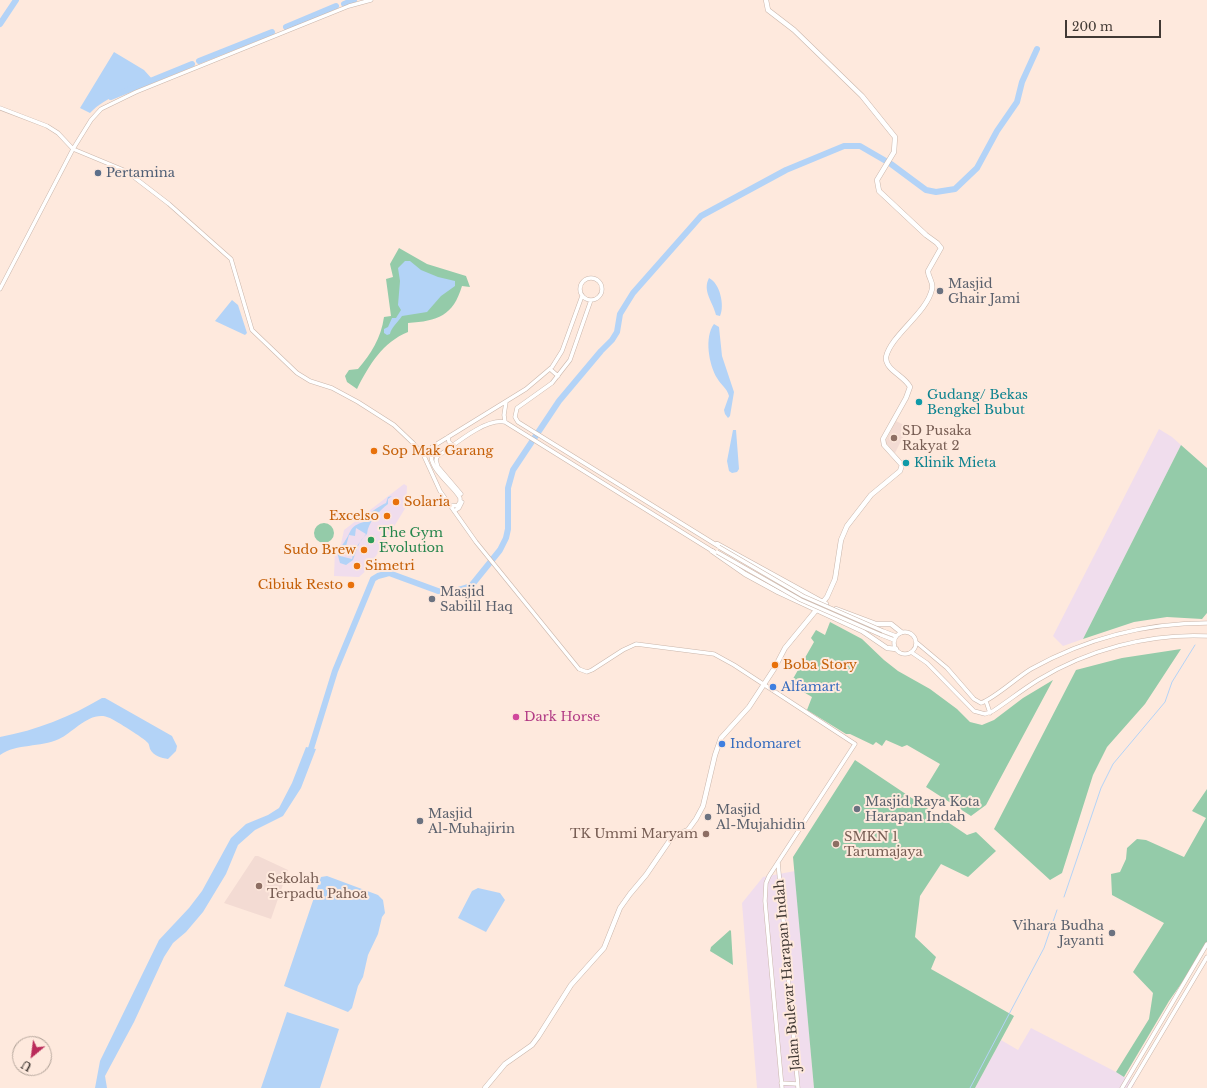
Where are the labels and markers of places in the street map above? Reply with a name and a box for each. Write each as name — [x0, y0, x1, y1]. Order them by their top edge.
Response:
place label: Pertamina — [106, 165, 175, 181]
marker: Pertamina — [93, 168, 103, 178]
place label: Masjid Ghair Jami — [948, 276, 1020, 307]
marker: Masjid Ghair Jami — [935, 286, 945, 296]
place label: Gudang/ Bekas Bengkel Bubut — [927, 387, 1028, 418]
marker: Gudang/ Bekas Bengkel Bubut — [914, 397, 924, 407]
place label: SD Pusaka Rakyat 2 — [902, 423, 972, 454]
marker: SD Pusaka Rakyat 2 — [889, 433, 899, 443]
place label: Sop Mak Garang — [382, 443, 493, 459]
marker: Sop Mak Garang — [369, 446, 379, 456]
place label: Klinik Mieta — [914, 455, 996, 471]
marker: Klinik Mieta — [901, 458, 911, 468]
place label: Solaria — [404, 494, 450, 510]
marker: Solaria — [391, 497, 401, 507]
place label: Excelso — [329, 508, 379, 524]
marker: Excelso — [382, 511, 392, 521]
place label: The Gym Evolution — [379, 525, 444, 556]
marker: The Gym Evolution — [366, 535, 376, 545]
place label: Sudo Brew — [284, 542, 356, 558]
marker: Sudo Brew — [359, 545, 369, 555]
place label: Simetri — [365, 558, 415, 574]
marker: Simetri — [352, 561, 362, 571]
place label: Cibiuk Resto — [258, 577, 343, 593]
marker: Cibiuk Resto — [346, 580, 356, 590]
place label: Masjid Sabilil Haq — [440, 584, 513, 615]
marker: Masjid Sabilil Haq — [427, 594, 437, 604]
place label: Boba Story — [783, 657, 857, 673]
marker: Boba Story — [770, 660, 780, 670]
place label: Alfamart — [781, 679, 840, 695]
marker: Alfamart — [768, 682, 778, 692]
place label: Dark Horse — [524, 709, 600, 725]
marker: Dark Horse — [511, 712, 521, 722]
place label: Indomaret — [730, 736, 801, 752]
marker: Indomaret — [717, 739, 727, 749]
place label: Masjid Raya Kota Harapan Indah — [865, 794, 980, 825]
place label: Masjid Al-Mujahidin — [716, 802, 805, 833]
marker: Masjid Raya Kota Harapan Indah — [852, 804, 862, 814]
place label: Masjid Al-Muhajirin — [428, 806, 515, 837]
marker: Masjid Al-Mujahidin — [703, 812, 713, 822]
marker: Masjid Al-Muhajirin — [415, 816, 425, 826]
place label: TK Ummi Maryam — [570, 826, 698, 842]
marker: TK Ummi Maryam — [701, 829, 711, 839]
place label: SMKN 1 Tarumajaya — [844, 829, 923, 860]
marker: SMKN 1 Tarumajaya — [831, 839, 841, 849]
place label: Sekolah Terpadu Pahoa — [267, 871, 368, 902]
marker: Sekolah Terpadu Pahoa — [254, 881, 264, 891]
place label: Vihara Budha Jayanti — [1013, 918, 1104, 949]
marker: Vihara Budha Jayanti — [1107, 928, 1117, 938]

